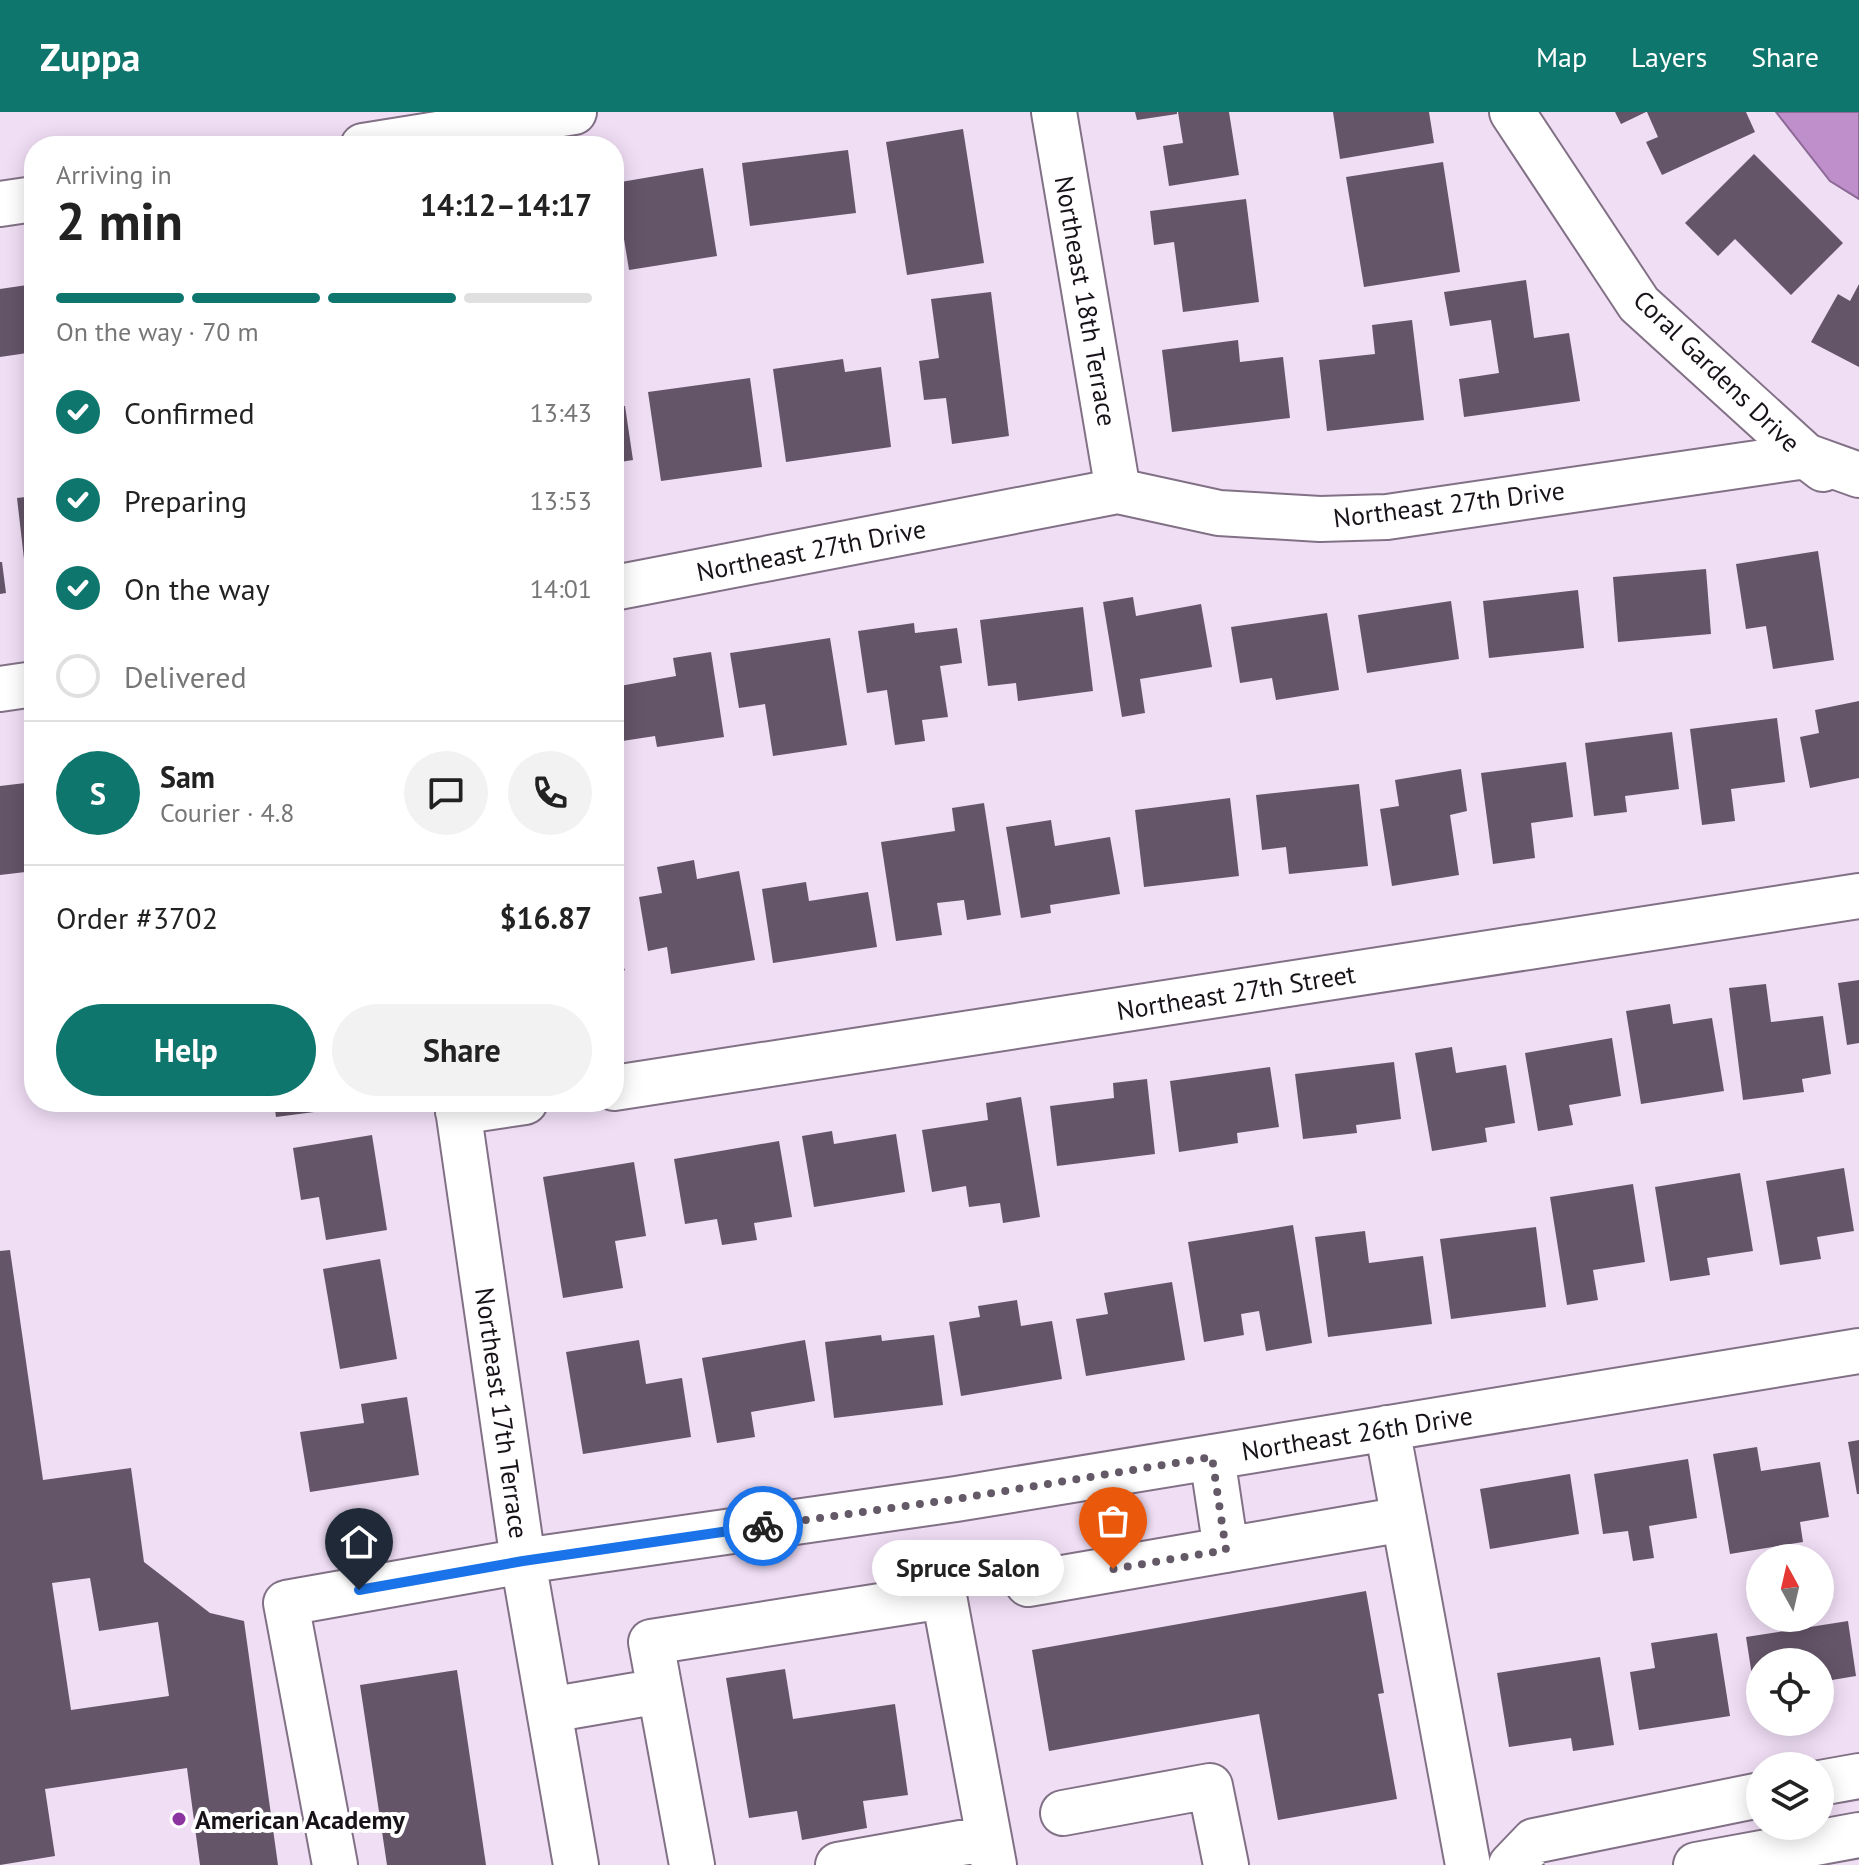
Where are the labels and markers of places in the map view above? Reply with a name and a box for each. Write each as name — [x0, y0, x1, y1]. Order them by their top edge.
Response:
pin — [1079, 1487, 1147, 1569]
pin — [325, 1508, 393, 1590]
callout: Spruce Salon — [873, 1541, 1065, 1597]
place label: American Academy — [195, 1803, 405, 1836]
marker: American Academy — [170, 1810, 188, 1828]

